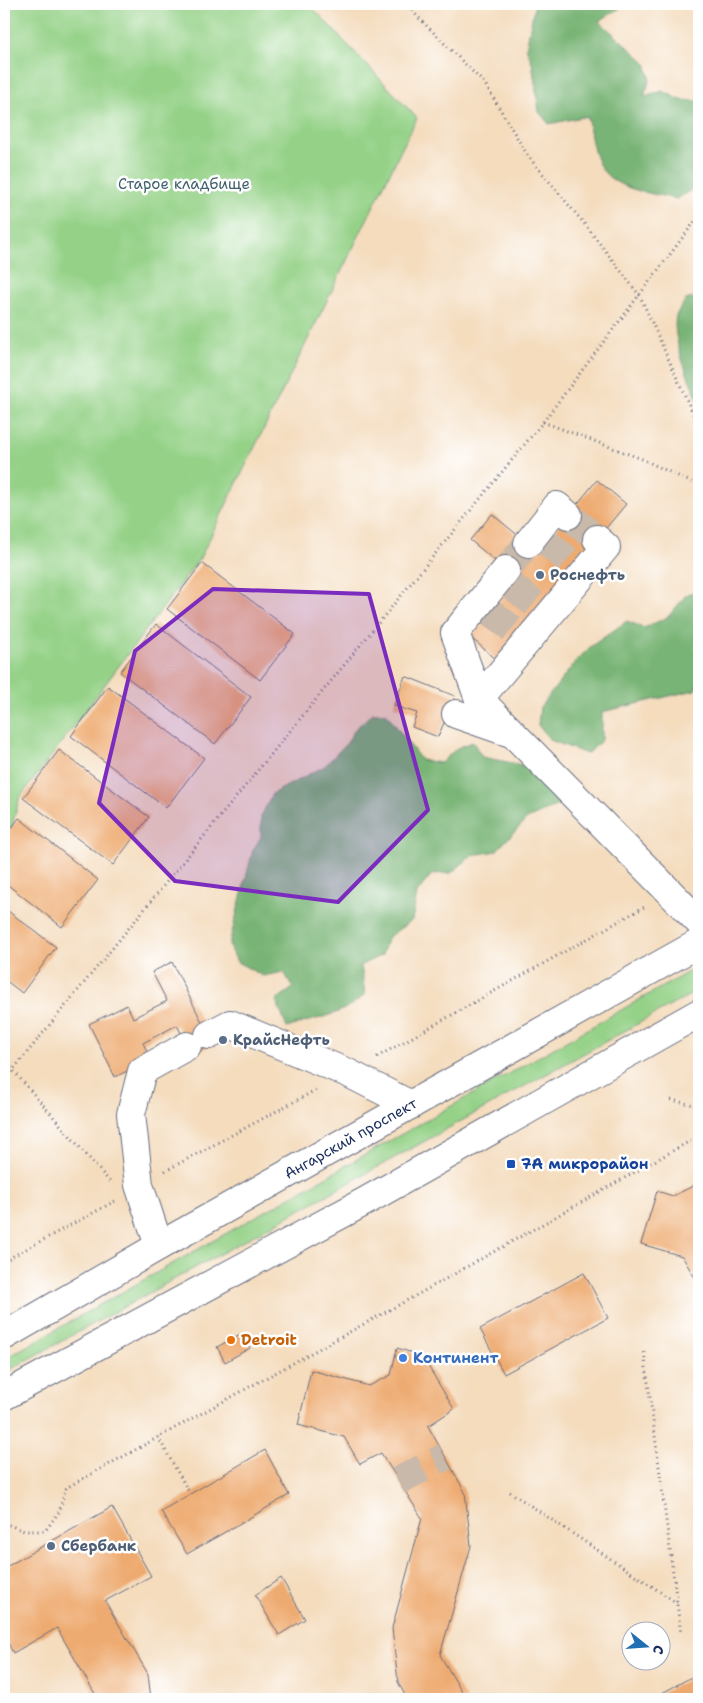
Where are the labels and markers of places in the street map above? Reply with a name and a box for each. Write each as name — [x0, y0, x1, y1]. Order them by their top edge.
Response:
place label: Роснефть — [550, 565, 625, 585]
marker: Роснефть — [534, 569, 546, 581]
place label: КрайсНефть — [233, 1030, 330, 1050]
marker: КрайсНефть — [217, 1034, 229, 1046]
place label: 7А микрорайон — [521, 1154, 648, 1174]
marker: 7А микрорайон — [505, 1158, 517, 1170]
place label: Detroit — [241, 1330, 297, 1350]
marker: Detroit — [225, 1334, 237, 1346]
place label: Континент — [413, 1348, 498, 1368]
marker: Континент — [397, 1352, 409, 1364]
place label: Сбербанк — [61, 1536, 137, 1556]
marker: Сбербанк — [45, 1540, 57, 1552]

